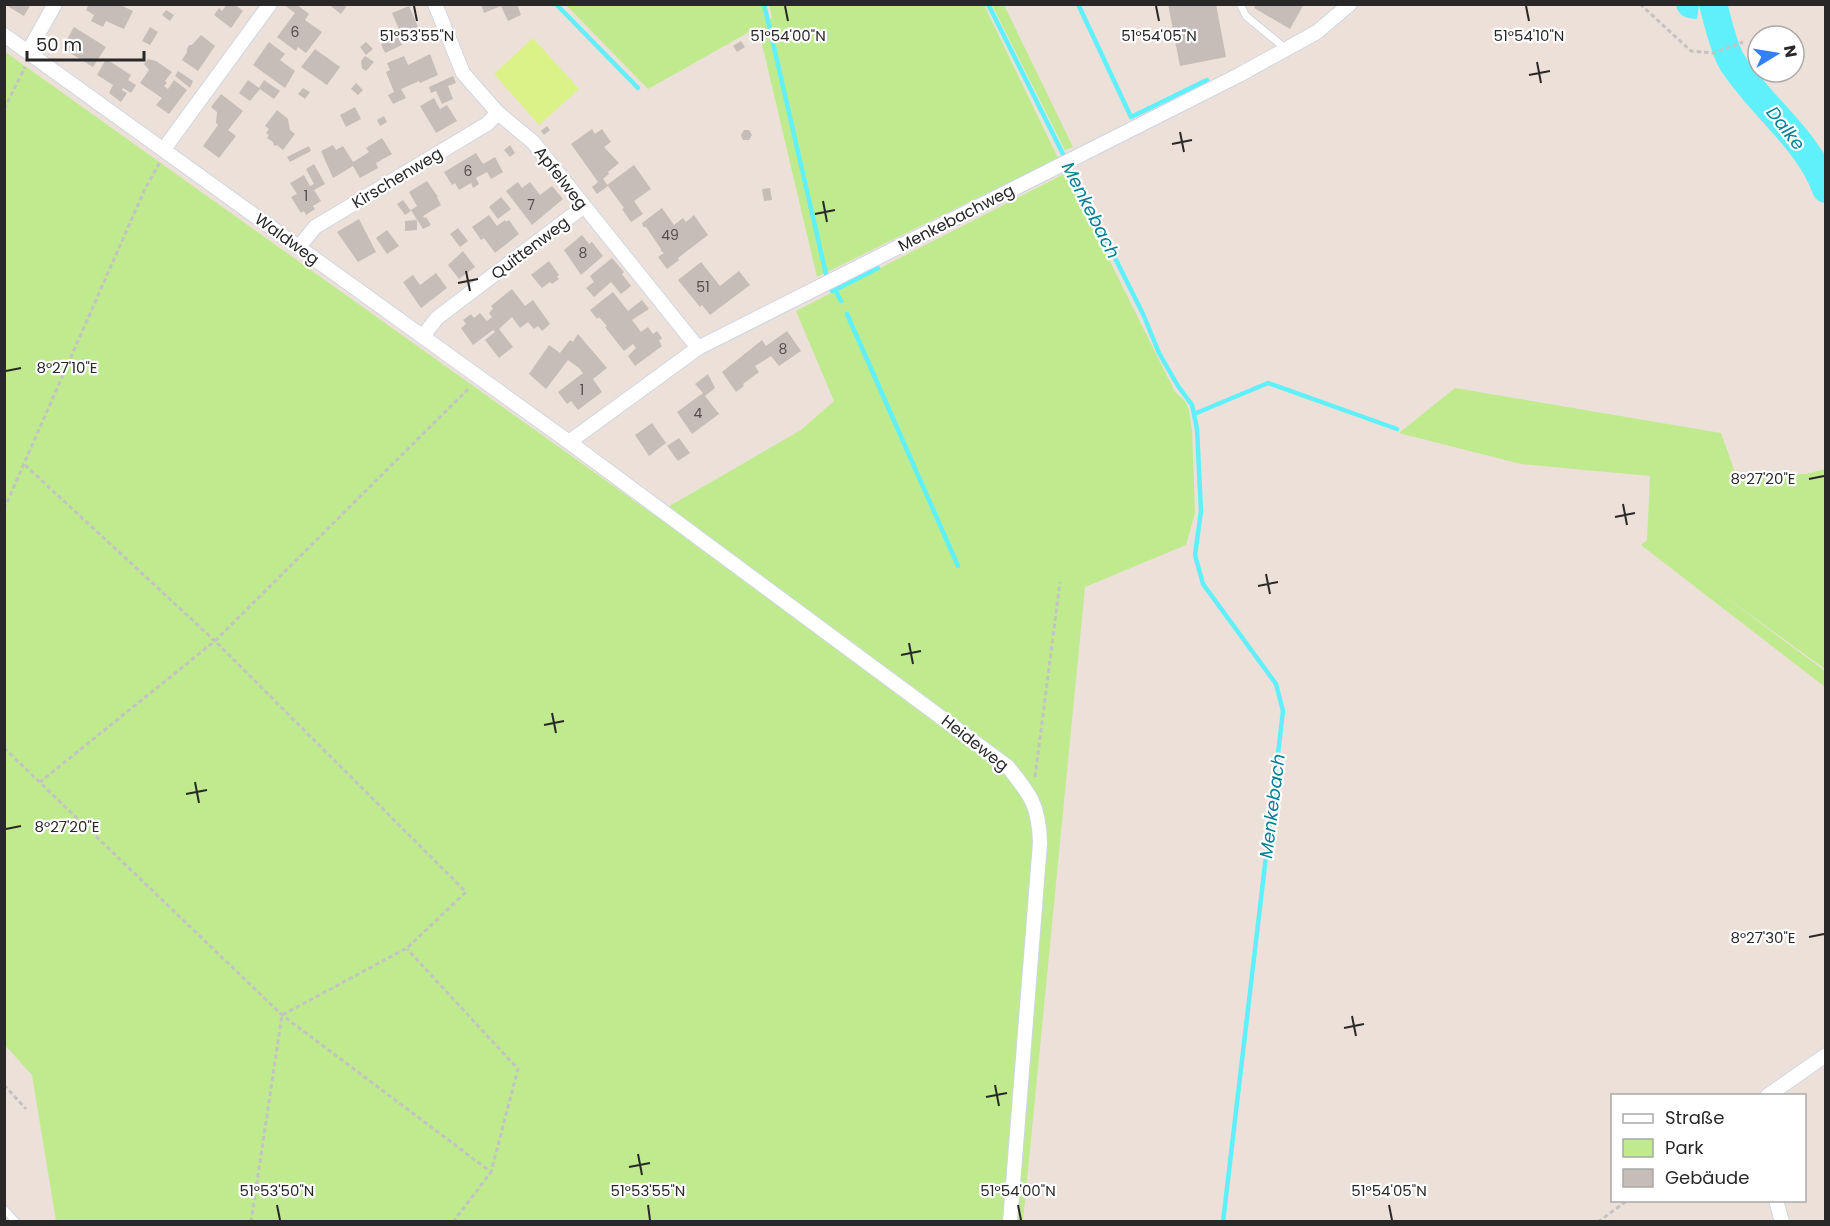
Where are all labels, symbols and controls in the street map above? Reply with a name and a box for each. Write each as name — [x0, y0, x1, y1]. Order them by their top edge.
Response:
house number: 6 — [291, 22, 300, 42]
scale bar — [27, 24, 144, 62]
north arrow — [1746, 24, 1806, 84]
text: 51°53'55"N — [380, 25, 454, 46]
text: 51°54'00"N — [750, 25, 826, 46]
text: 51°54'05"N — [1121, 25, 1197, 46]
text: 51°54'10"N — [1494, 25, 1564, 46]
text: 50 m — [36, 32, 82, 57]
text: N — [1778, 43, 1803, 59]
water label: Dalke — [1761, 101, 1811, 155]
street label: Kirschenweg — [347, 142, 447, 214]
street label: Apfelweg — [529, 142, 593, 214]
water label: Menkebach — [1056, 157, 1126, 263]
house number: 6 — [464, 161, 473, 181]
street label: Menkebachweg — [894, 179, 1018, 257]
house number: 1 — [304, 186, 308, 206]
house number: 7 — [527, 195, 535, 215]
street label: Waldweg — [250, 208, 324, 270]
street label: Quittenweg — [486, 211, 574, 285]
house number: 49 — [661, 225, 679, 245]
house number: 8 — [579, 243, 588, 263]
house number: 51 — [696, 277, 710, 297]
house number: 8 — [779, 339, 788, 359]
text: 8°27'10"E — [36, 357, 98, 378]
house number: 1 — [580, 380, 584, 400]
house number: 4 — [694, 403, 703, 423]
text: 8°27'20"E — [1731, 468, 1795, 489]
street label: Heideweg — [937, 709, 1013, 777]
water label: Menkebach — [1253, 752, 1291, 860]
text: 8°27'20"E — [35, 816, 99, 837]
text: 8°27'30"E — [1730, 927, 1796, 948]
legend — [1611, 1094, 1806, 1202]
text: Straße — [1665, 1105, 1724, 1130]
text: Park — [1665, 1135, 1704, 1160]
text: Gebäude — [1665, 1165, 1749, 1190]
text: 51°53'50"N — [240, 1180, 314, 1201]
text: 51°53'55"N — [611, 1180, 685, 1201]
text: 51°54'00"N — [980, 1180, 1056, 1201]
text: 51°54'05"N — [1351, 1180, 1427, 1201]

